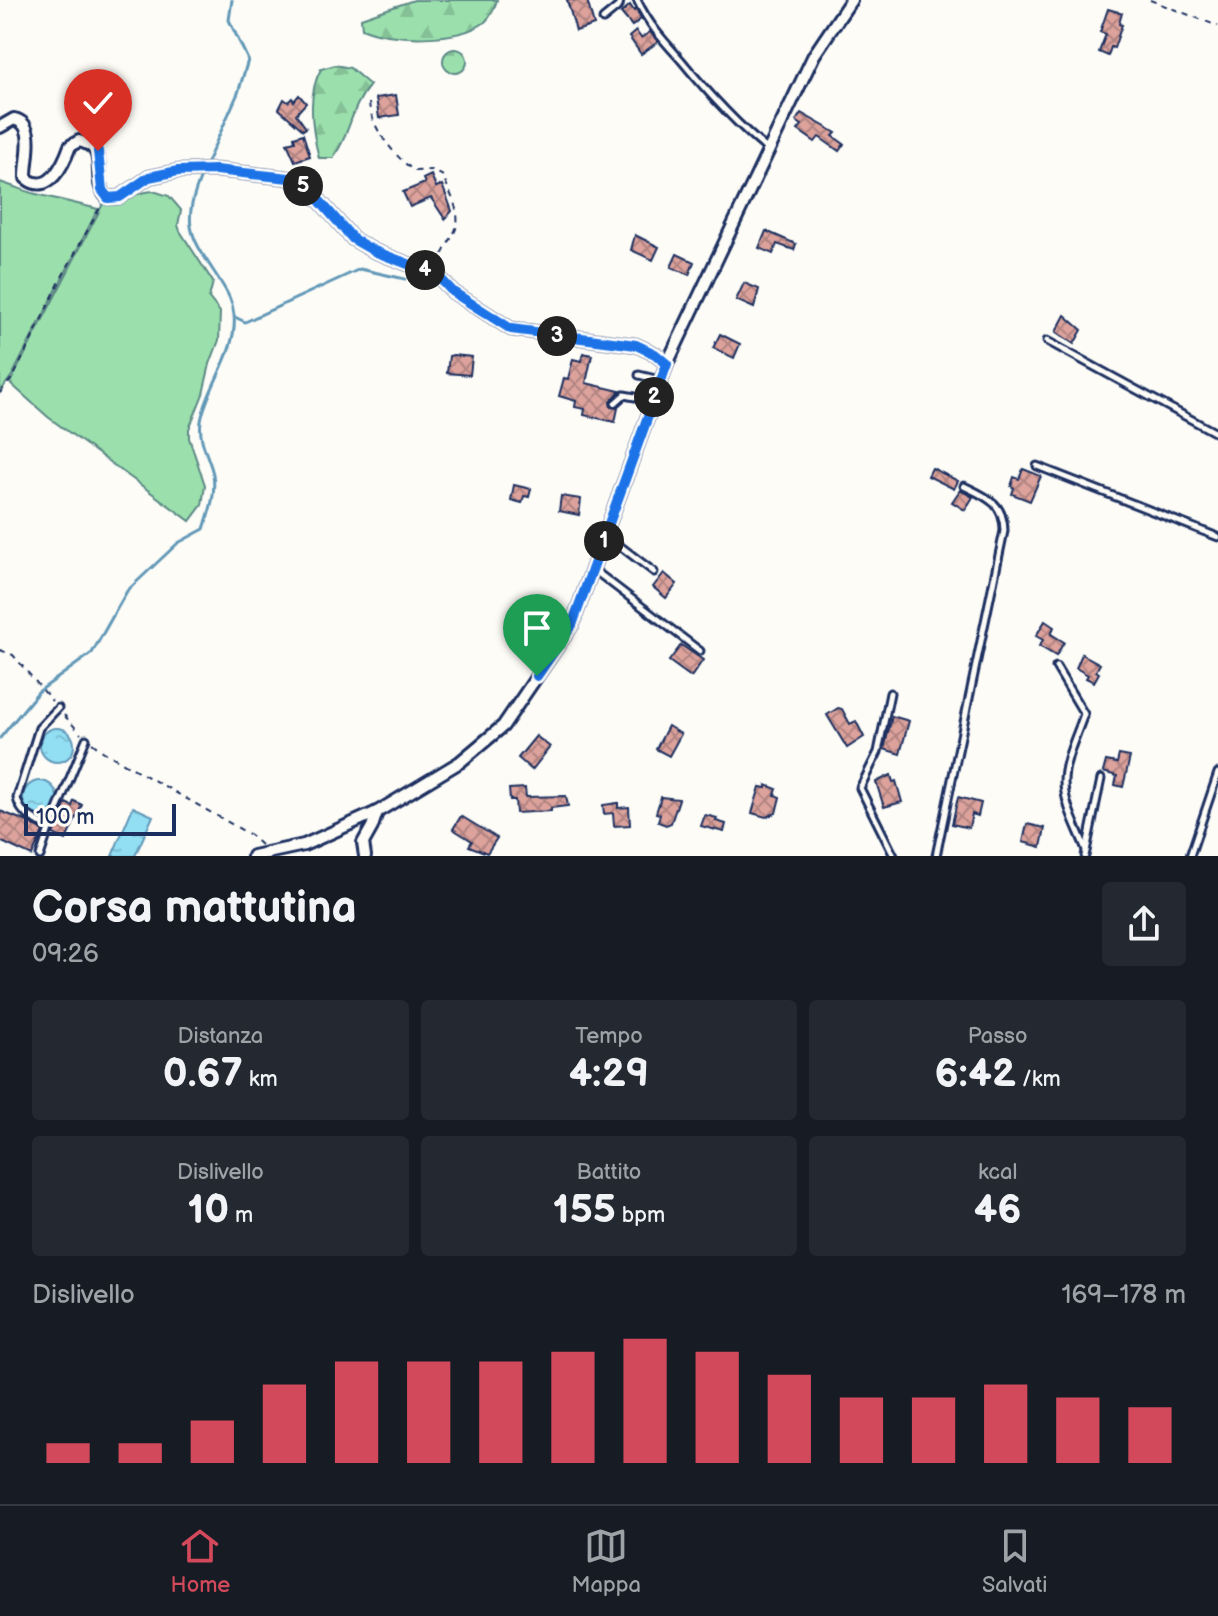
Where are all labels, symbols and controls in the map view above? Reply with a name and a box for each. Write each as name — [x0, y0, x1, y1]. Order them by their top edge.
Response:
pin — [64, 69, 132, 151]
icon: check — [76, 81, 120, 125]
pin: 5 — [283, 166, 323, 206]
text: 5 — [297, 172, 309, 199]
pin: 4 — [405, 250, 445, 290]
text: 4 — [419, 256, 431, 283]
pin: 3 — [537, 316, 577, 356]
text: 3 — [551, 322, 563, 349]
pin: 2 — [634, 377, 674, 417]
text: 2 — [647, 383, 661, 410]
pin: 1 — [584, 521, 624, 561]
text: 1 — [599, 527, 609, 554]
pin — [503, 594, 571, 676]
icon: arrive — [515, 606, 559, 650]
scale bar — [24, 800, 176, 836]
text: 100 m — [36, 804, 95, 831]
text: Corsa mattutina — [32, 882, 357, 935]
button: share — [1102, 882, 1186, 966]
text: 09:26 — [32, 939, 99, 970]
text: Distanza — [177, 1023, 263, 1050]
text: Tempo — [575, 1023, 643, 1050]
text: Passo — [968, 1023, 1028, 1050]
text: 0.67 — [163, 1050, 243, 1098]
text: 4:29 — [569, 1050, 649, 1098]
text: 6:42 — [935, 1050, 1016, 1098]
text: km — [243, 1066, 278, 1093]
text: /km — [1016, 1066, 1061, 1093]
text: Dislivello — [177, 1159, 264, 1186]
text: Battito — [577, 1159, 641, 1186]
text: kcal — [978, 1159, 1017, 1186]
text: 10 — [187, 1186, 229, 1234]
text: 155 — [553, 1186, 616, 1234]
text: 46 — [974, 1186, 1022, 1234]
text: m — [229, 1202, 253, 1229]
text: bpm — [616, 1202, 665, 1229]
text: Dislivello — [32, 1280, 135, 1311]
text: 169–178 m — [1061, 1280, 1186, 1311]
tab: Home — [171, 1524, 230, 1599]
tab: Mappa — [572, 1524, 641, 1599]
tab: Salvati — [982, 1524, 1047, 1599]

